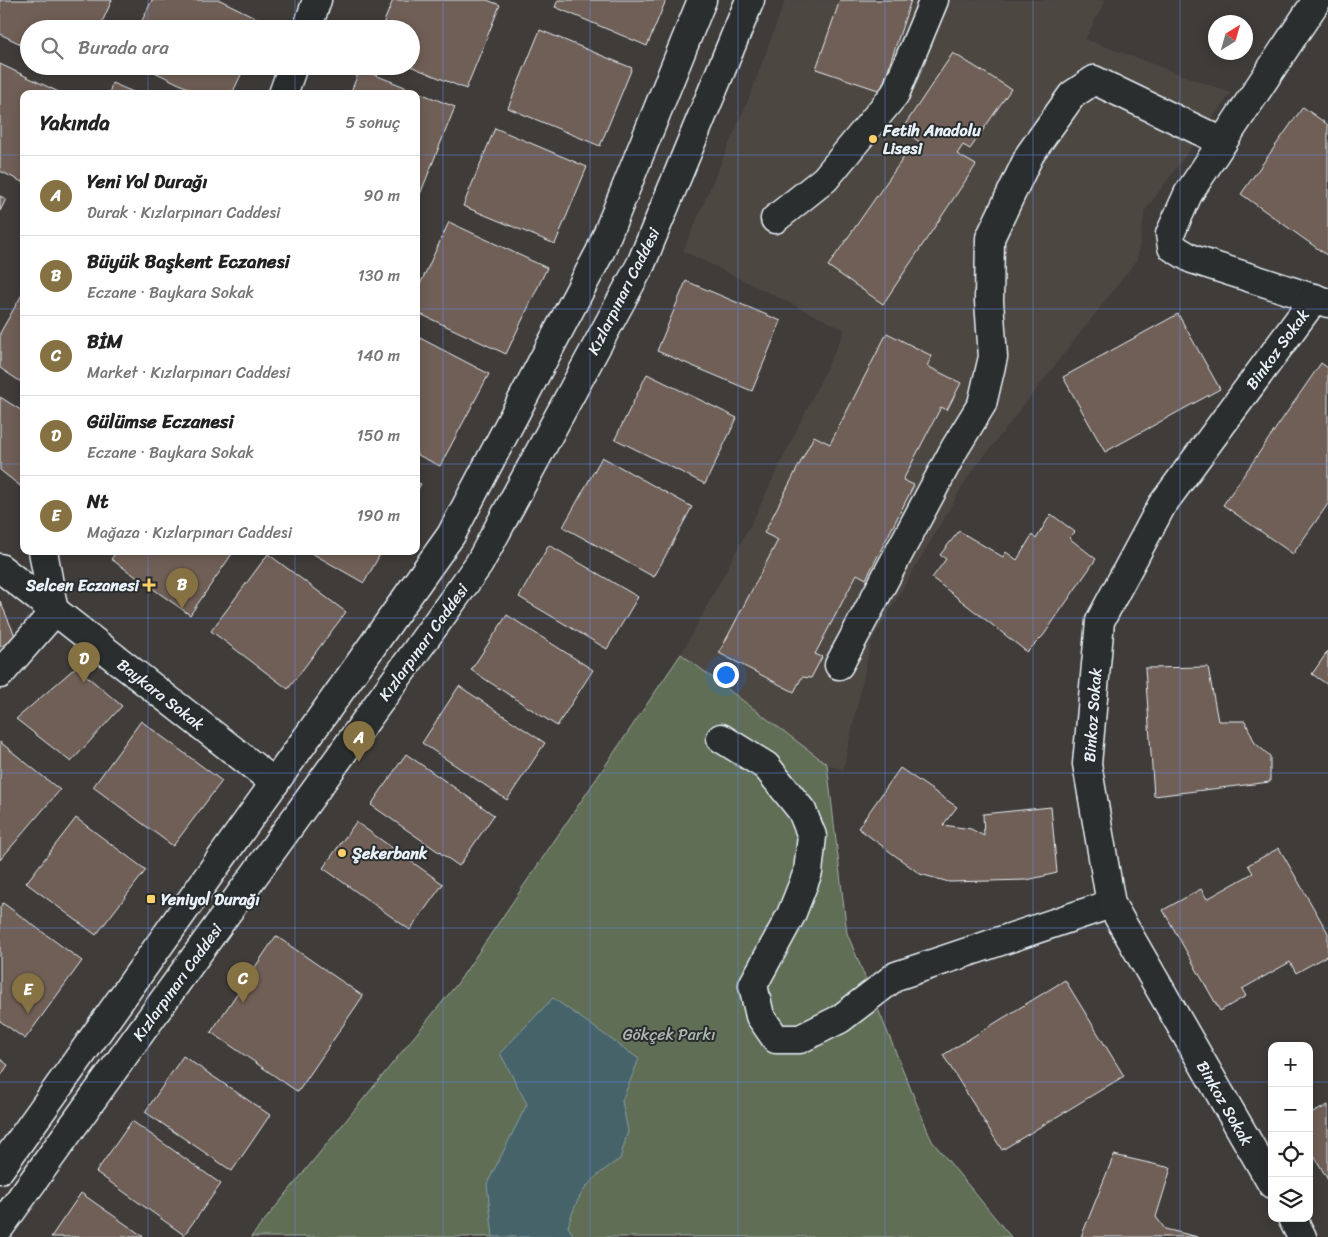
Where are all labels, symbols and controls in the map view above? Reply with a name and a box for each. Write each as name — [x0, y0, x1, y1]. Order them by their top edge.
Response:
north arrow — [1208, 15, 1253, 60]
search box — [20, 20, 420, 75]
text: Burada ara — [78, 31, 169, 64]
icon: search — [38, 34, 66, 62]
text: Yakında — [40, 104, 110, 142]
text: 5 sonuç — [345, 108, 400, 137]
place label: Fetih Anadolu Lisesi — [882, 116, 981, 163]
marker: Fetih Anadolu Lisesi — [867, 133, 879, 145]
text: Yeni Yol Durağı — [87, 165, 207, 198]
text: A — [51, 181, 61, 210]
text: 90 m — [364, 181, 400, 210]
text: Durak · Kızlarpınarı Caddesi — [87, 198, 280, 227]
street label: Kızlarpınarı Caddesi — [579, 222, 668, 360]
text: Büyük Başkent Eczanesi — [87, 245, 290, 278]
text: B — [51, 261, 61, 290]
text: 130 m — [358, 261, 400, 290]
text: Eczane · Baykara Sokak — [87, 278, 254, 307]
street label: Binkoz Sokak — [1238, 302, 1317, 396]
text: BİM — [87, 325, 123, 358]
text: C — [51, 341, 61, 370]
text: 140 m — [357, 341, 400, 370]
text: Market · Kızlarpınarı Caddesi — [87, 358, 290, 387]
text: Gülümse Eczanesi — [87, 405, 234, 438]
text: D — [51, 421, 61, 450]
text: 150 m — [357, 421, 400, 450]
text: Eczane · Baykara Sokak — [87, 438, 254, 467]
text: Nt — [87, 485, 108, 518]
text: E — [52, 501, 60, 530]
text: 190 m — [357, 501, 400, 530]
text: Mağaza · Kızlarpınarı Caddesi — [87, 518, 292, 547]
pin: B — [166, 568, 198, 609]
place label: Selcen Eczanesi — [25, 571, 141, 600]
street label: Kızlarpınarı Caddesi — [371, 577, 477, 707]
marker: Selcen Eczanesi — [143, 579, 155, 591]
pin: D — [68, 642, 100, 683]
street label: Baykara Sokak — [110, 651, 211, 738]
your location — [713, 662, 739, 688]
street label: Binkoz Sokak — [1075, 666, 1110, 763]
pin: A — [343, 721, 375, 762]
place label: Şekerbank — [351, 839, 428, 868]
marker: Şekerbank — [336, 847, 348, 859]
place label: Yeniyol Durağı — [161, 885, 260, 914]
marker: Yeniyol Durağı — [145, 893, 157, 905]
street label: Kızlarpınarı Caddesi — [125, 917, 231, 1047]
pin: C — [227, 962, 259, 1003]
pin: E — [12, 973, 44, 1014]
park label: Gökçek Parkı — [623, 1020, 715, 1049]
map controls — [1268, 1042, 1313, 1222]
button: + — [1268, 1042, 1313, 1087]
street label: Binkoz Sokak — [1188, 1055, 1261, 1152]
button: − — [1268, 1087, 1313, 1132]
button: locate — [1268, 1132, 1313, 1177]
button: layers — [1268, 1177, 1313, 1222]

